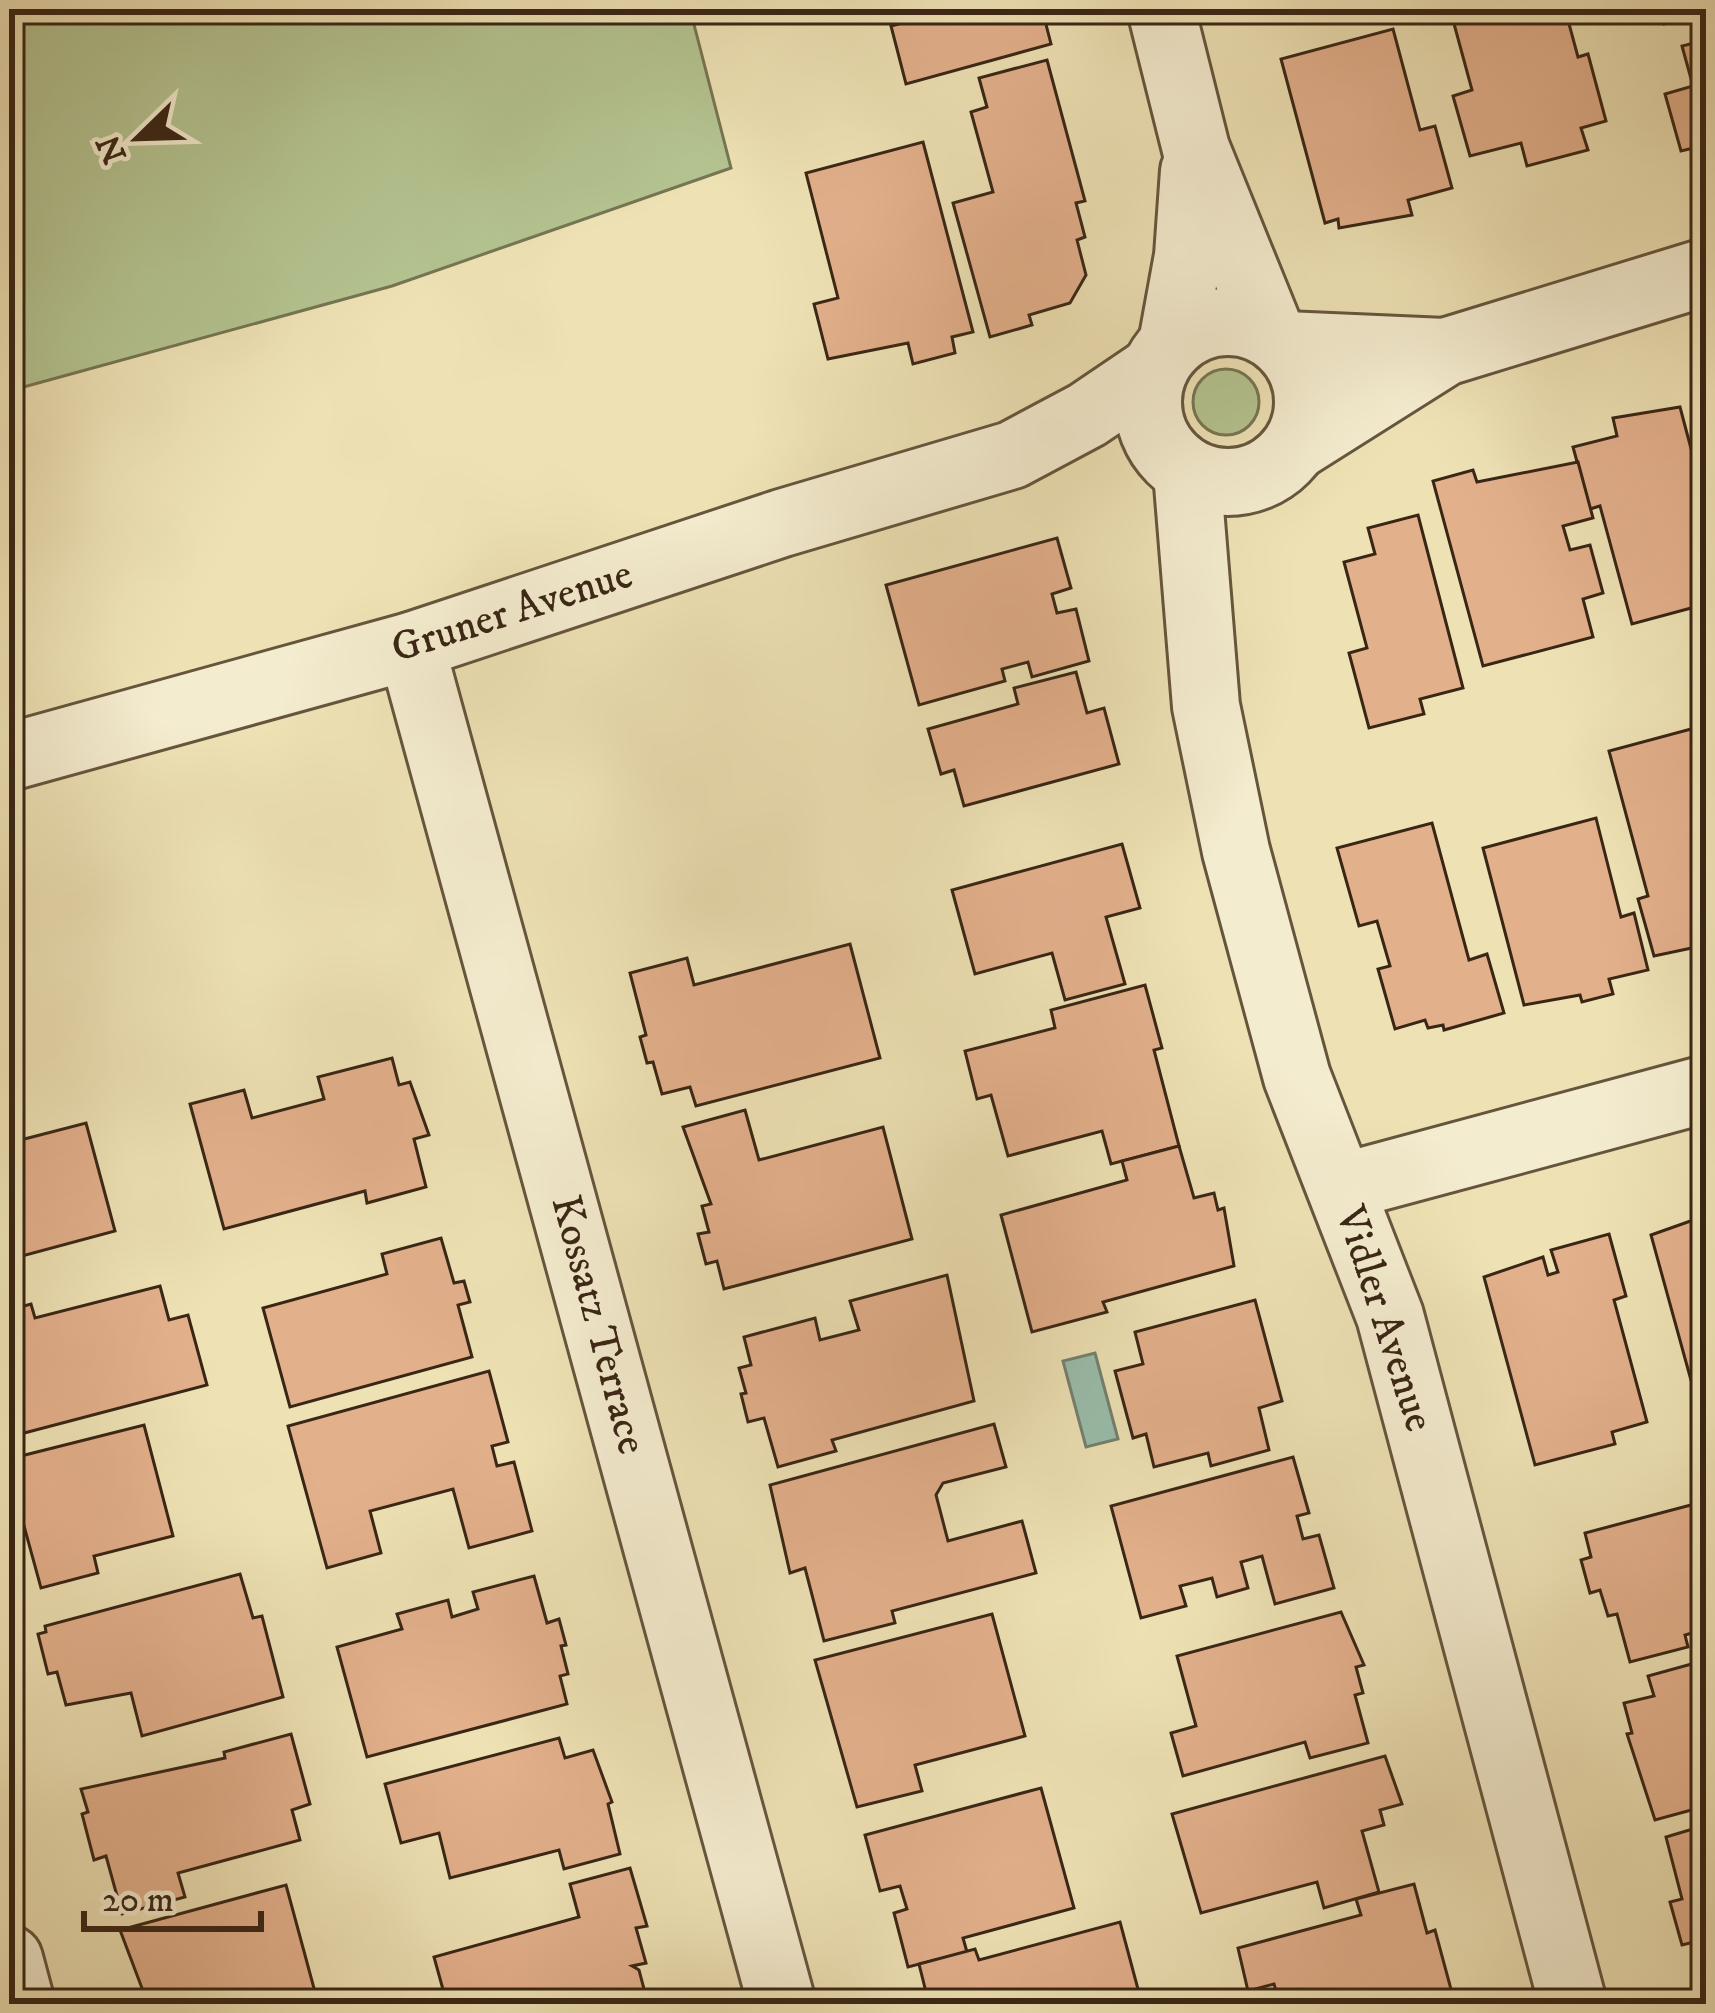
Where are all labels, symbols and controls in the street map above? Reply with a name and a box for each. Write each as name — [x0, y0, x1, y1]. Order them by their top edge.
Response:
north arrow — [78, 78, 198, 198]
text: N — [89, 128, 137, 169]
street label: Gruner Avenue — [385, 549, 639, 675]
street label: Kossatz Terrace — [539, 1190, 657, 1460]
street label: Vidler Avenue — [1323, 1199, 1445, 1438]
scale bar — [84, 1857, 261, 1931]
text: 20 m — [102, 1878, 174, 1923]

